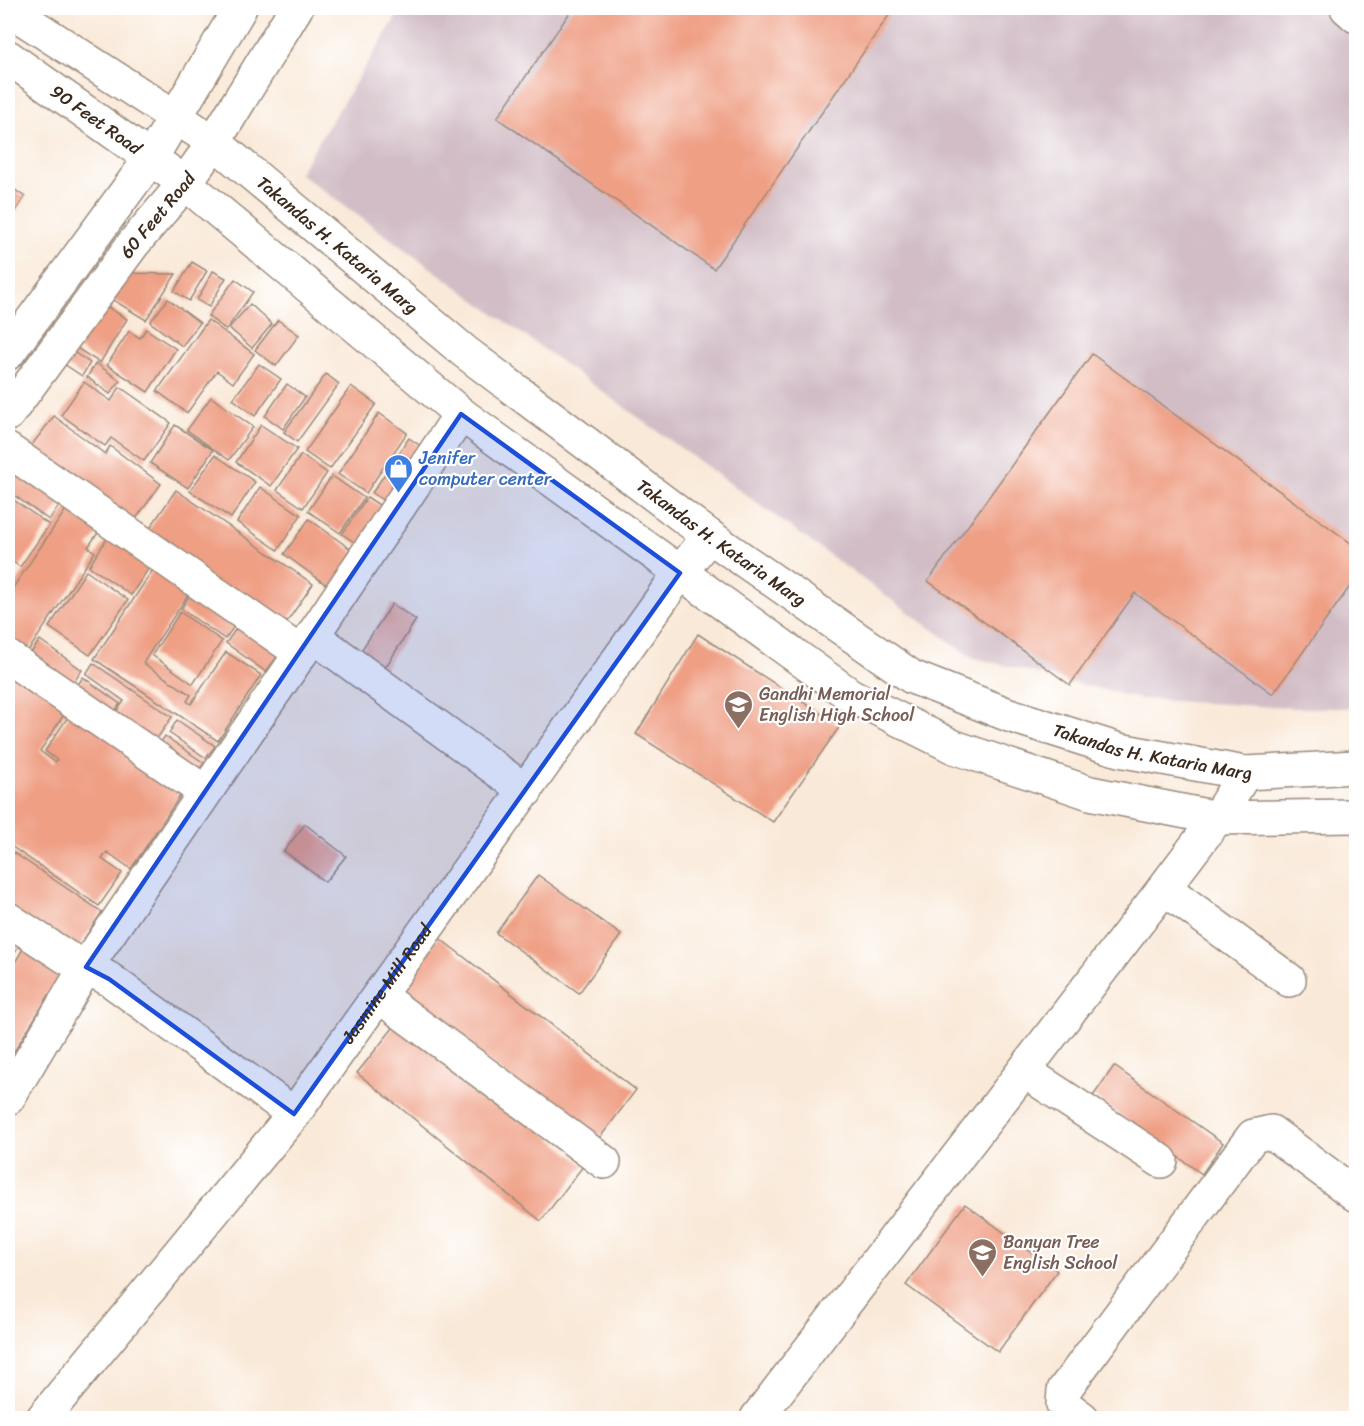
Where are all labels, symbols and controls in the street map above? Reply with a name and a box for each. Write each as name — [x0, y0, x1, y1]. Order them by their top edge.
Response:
street label: 90 Feet Road — [43, 76, 150, 164]
street label: 60 Feet Road — [111, 164, 205, 265]
street label: Takandas H. Kataria Marg — [249, 168, 426, 323]
place label: Jenifer computer center — [418, 442, 553, 495]
shop icon: Jenifer computer center — [382, 452, 414, 494]
street label: Takandas H. Kataria Marg — [629, 470, 813, 615]
place label: Gandhi Memorial English High School — [759, 678, 915, 731]
school or university icon: Gandhi Memorial English High School — [722, 688, 754, 730]
street label: Takandas H. Kataria Marg — [1049, 714, 1253, 789]
street label: Jasmine Mill Road — [332, 916, 442, 1051]
place label: Banyan Tree English School — [1003, 1226, 1118, 1279]
school or university icon: Banyan Tree English School — [966, 1236, 998, 1278]

